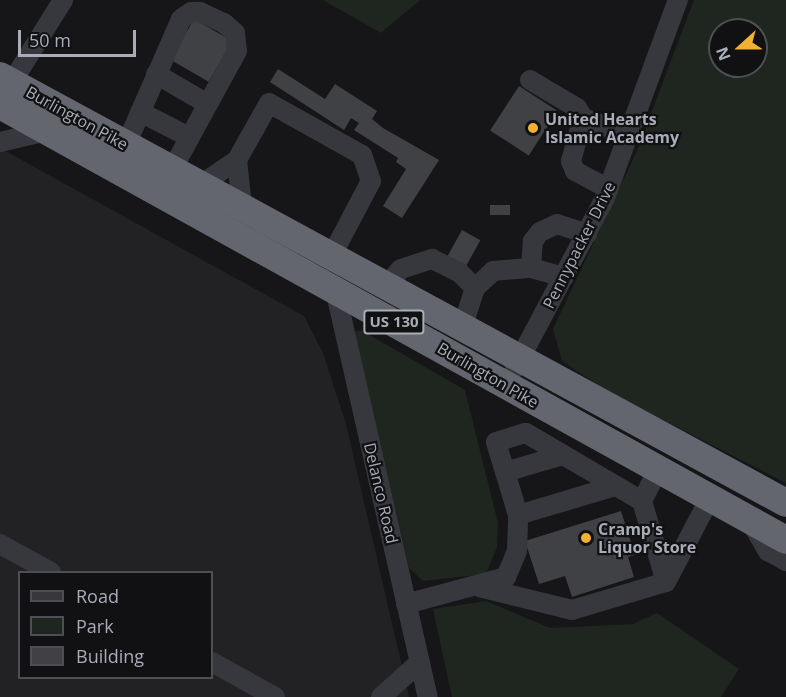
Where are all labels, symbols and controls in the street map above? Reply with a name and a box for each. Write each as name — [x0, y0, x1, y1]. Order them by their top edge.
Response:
scale bar — [21, 18, 140, 56]
north arrow — [708, 18, 768, 78]
text: 50 m — [29, 28, 71, 52]
text: N — [710, 44, 736, 64]
street label: Burlington Pike — [23, 82, 131, 154]
place label: United Hearts Islamic Academy — [545, 109, 679, 147]
marker: United Hearts Islamic Academy — [526, 121, 540, 135]
street label: Pennypacker Drive — [539, 178, 619, 312]
road number: US 130 — [362, 310, 426, 334]
street label: Burlington Pike — [434, 338, 542, 412]
street label: Delanco Road — [360, 441, 402, 545]
place label: Cramp's Liquor Store — [598, 519, 696, 557]
marker: Cramp's Liquor Store — [579, 531, 593, 545]
legend — [18, 571, 213, 679]
text: Road — [76, 584, 119, 608]
text: Park — [76, 614, 114, 638]
text: Building — [76, 644, 144, 668]

